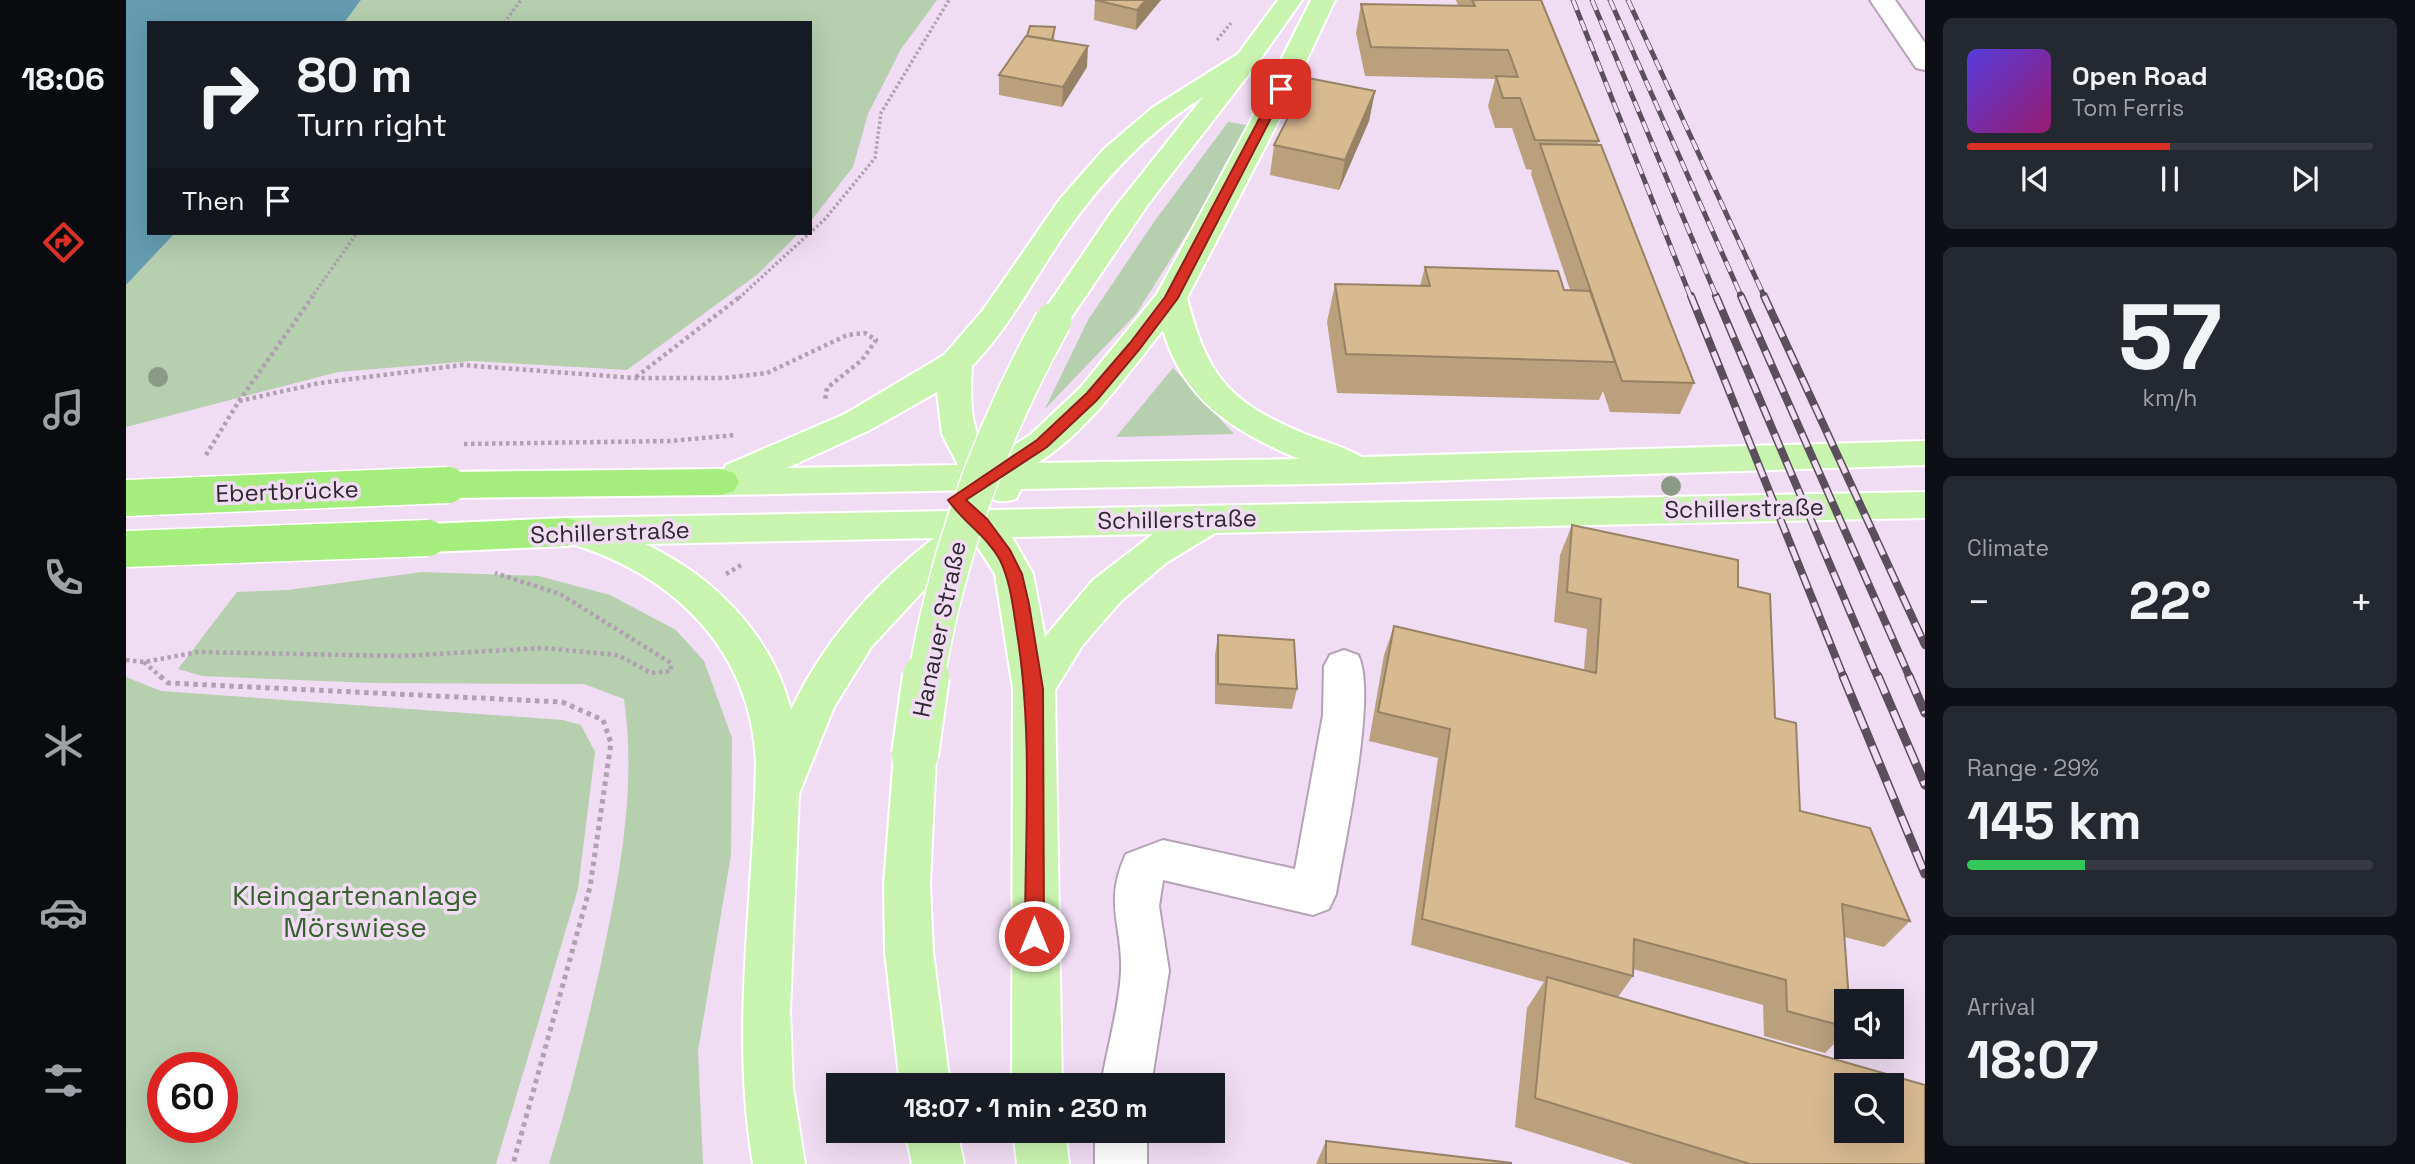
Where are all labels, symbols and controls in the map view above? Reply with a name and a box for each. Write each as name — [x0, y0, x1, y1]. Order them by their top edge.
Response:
text: 80 m — [297, 44, 412, 106]
icon: right — [182, 49, 273, 140]
text: 18:06 — [21, 59, 105, 99]
pin — [1251, 59, 1311, 119]
text: Open Road — [2072, 59, 2208, 93]
icon: arrive — [1262, 70, 1300, 108]
text: Tom Ferris — [2072, 93, 2184, 123]
text: Turn right — [297, 105, 447, 145]
icon: previous — [2016, 160, 2054, 198]
icon: pause — [2151, 160, 2189, 198]
icon: next — [2286, 160, 2324, 198]
icon: arrive — [259, 182, 297, 220]
text: Then — [182, 184, 245, 218]
icon: directions — [39, 218, 88, 267]
text: 57 — [2118, 279, 2222, 396]
text: km/h — [2143, 383, 2197, 413]
icon: music — [39, 385, 88, 434]
street label: Ebertbrücke — [215, 473, 359, 509]
street label: Schillerstraße — [1664, 491, 1824, 525]
street label: Schillerstraße — [1097, 502, 1257, 536]
street label: Schillerstraße — [530, 514, 690, 550]
text: Climate — [1967, 533, 2049, 563]
street label: Hanauer Straße — [905, 538, 973, 720]
icon: phone — [39, 553, 88, 602]
text: 22° — [2129, 568, 2211, 634]
text: − — [1967, 578, 1991, 626]
text: + — [2349, 578, 2373, 626]
icon: climate — [39, 721, 88, 770]
text: Range · 29% — [1967, 753, 2099, 783]
text: 145 km — [1967, 788, 2142, 854]
park label: Kleingartenanlage Mörswiese — [232, 877, 478, 945]
icon: car — [39, 888, 88, 937]
position arrow — [997, 899, 1071, 973]
map controls — [1834, 989, 1904, 1143]
button: sound — [1834, 989, 1904, 1059]
text: Arrival — [1967, 992, 2035, 1022]
text: 18:07 — [1967, 1027, 2099, 1093]
speed limit sign: 60 — [147, 1052, 238, 1143]
icon: filters — [39, 1056, 88, 1105]
button: search — [1834, 1073, 1904, 1143]
text: 18:07 · 1 min · 230 m — [904, 1091, 1147, 1125]

